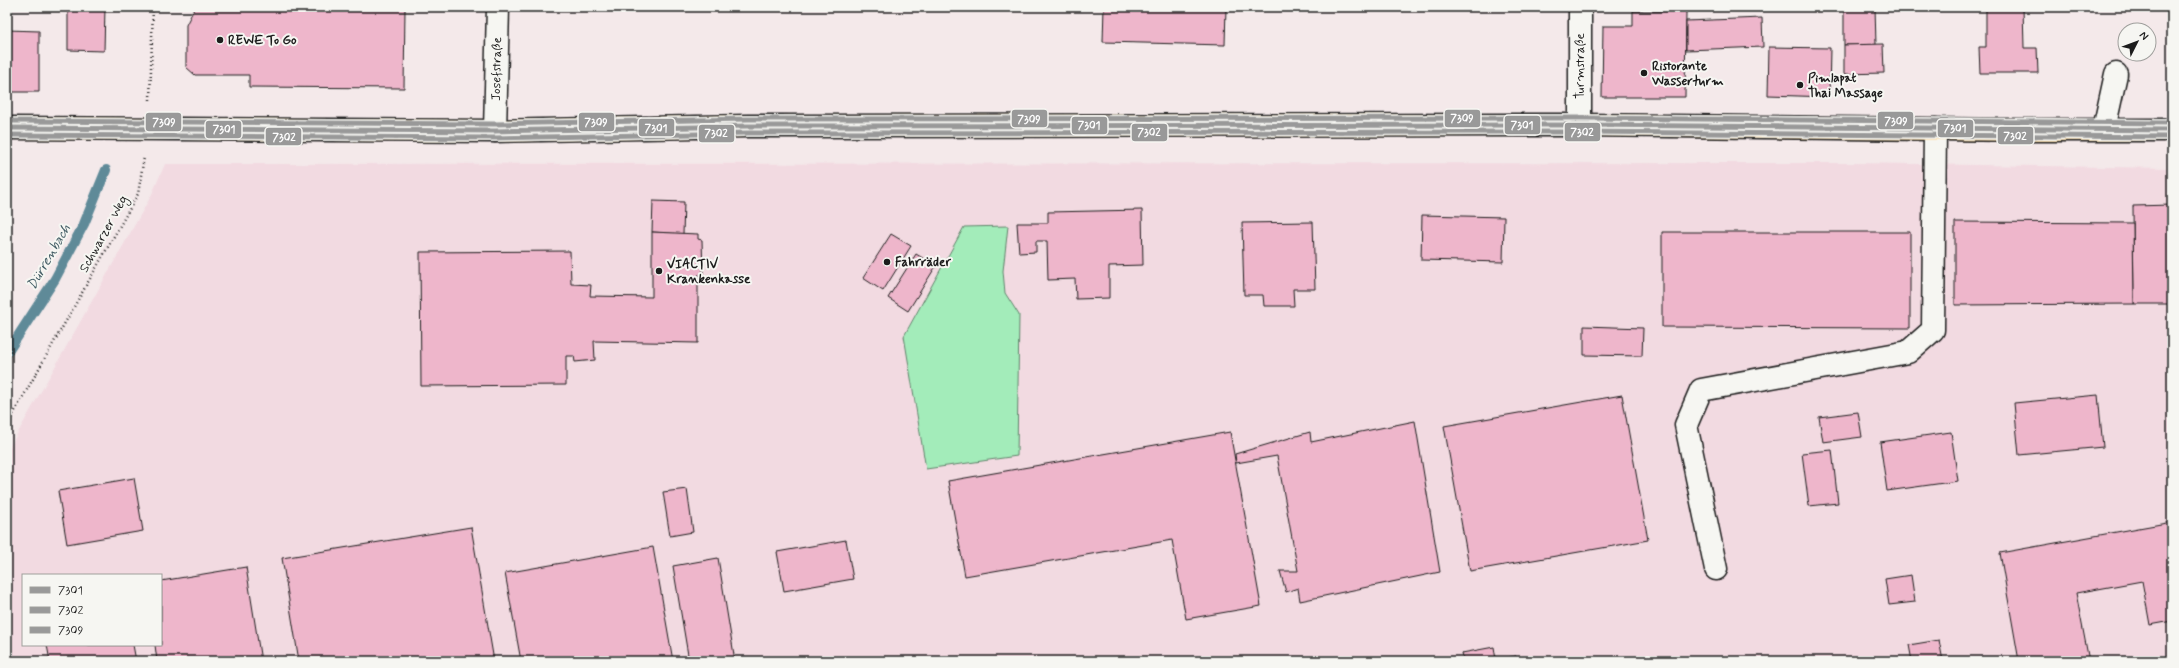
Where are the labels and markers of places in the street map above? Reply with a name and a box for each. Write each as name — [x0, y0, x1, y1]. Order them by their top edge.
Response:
place label: REWE To Go — [228, 32, 297, 49]
marker: REWE To Go — [215, 35, 225, 45]
place label: Ristorante Wasserturm — [1651, 58, 1724, 90]
marker: Ristorante Wasserturm — [1639, 68, 1649, 78]
place label: Pimlapat Thai Massage — [1808, 70, 1883, 103]
marker: Pimlapat Thai Massage — [1795, 80, 1805, 90]
place label: Fahrräder — [895, 254, 951, 271]
place label: VIACTIV Krankenkasse — [667, 256, 751, 288]
marker: Fahrräder — [882, 257, 892, 267]
marker: VIACTIV Krankenkasse — [654, 266, 664, 276]

